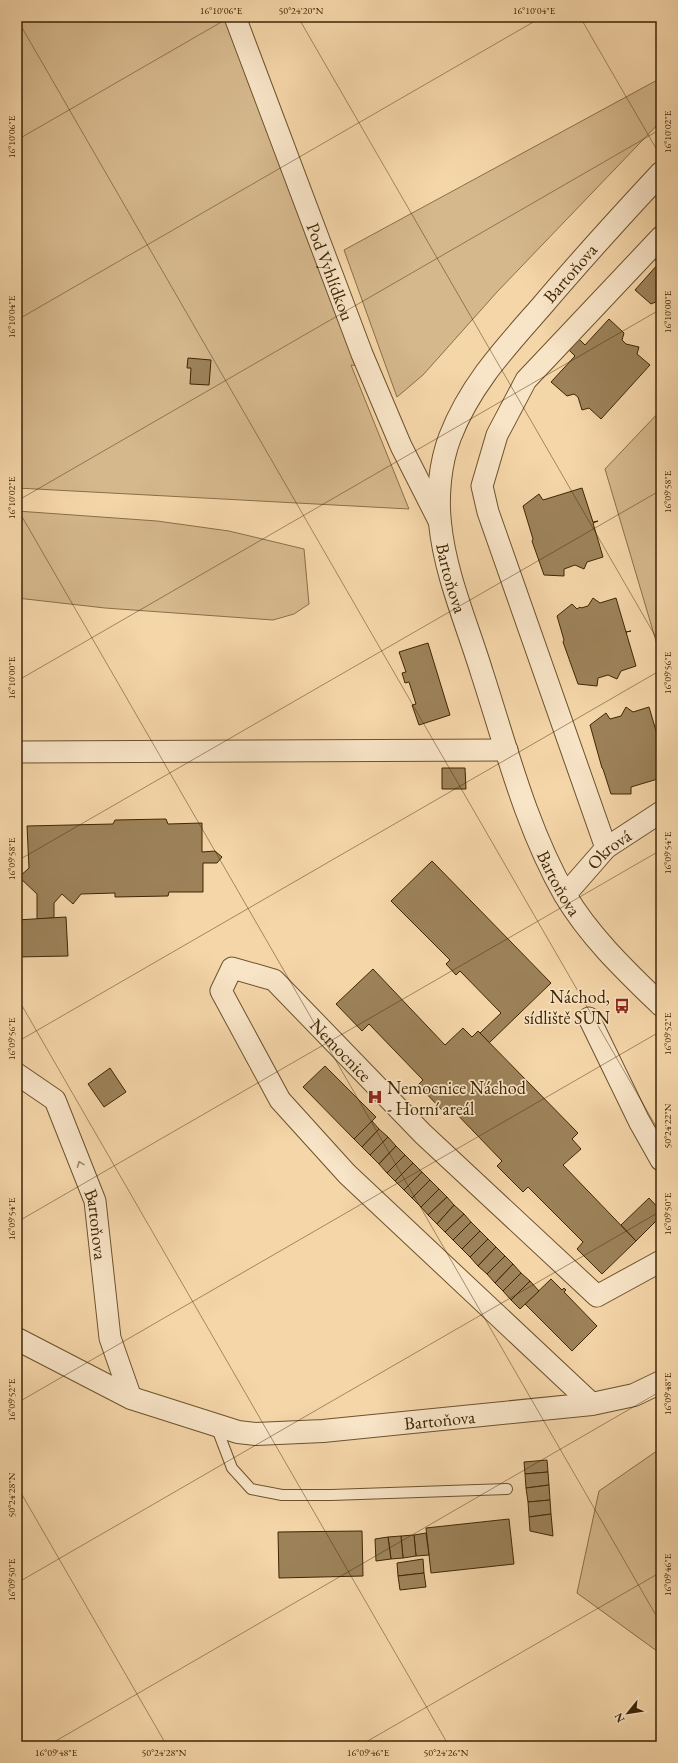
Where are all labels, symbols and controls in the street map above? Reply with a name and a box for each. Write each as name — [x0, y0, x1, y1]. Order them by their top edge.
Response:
text: 16°10'06"E — [200, 4, 243, 17]
text: 50°24'20"N — [279, 4, 324, 17]
text: 16°10'04"E — [513, 4, 556, 17]
text: 16°10'02"E — [661, 110, 674, 153]
text: 16°10'06"E — [5, 115, 18, 158]
street label: Pod Vyhlídkou — [302, 219, 360, 324]
street label: Bartoňova — [538, 238, 603, 307]
text: 16°10'00"E — [661, 290, 674, 333]
text: 16°10'04"E — [5, 295, 18, 338]
text: 16°09'58"E — [661, 470, 674, 513]
text: 16°10'02"E — [5, 476, 18, 519]
street label: Bartoňova — [432, 541, 473, 617]
text: 16°09'56"E — [661, 651, 674, 694]
text: 16°10'00"E — [5, 656, 18, 699]
street label: Okrová — [581, 823, 636, 874]
text: 16°09'54"E — [661, 831, 674, 874]
text: 16°09'58"E — [5, 837, 18, 880]
street label: Bartoňova — [532, 846, 587, 921]
place label: Náchod, sídliště SUN — [524, 985, 611, 1029]
bus stop icon: Náchod, sídliště SUN — [613, 997, 631, 1015]
text: 16°09'52"E — [661, 1012, 674, 1055]
street label: Nemocnice — [306, 1013, 377, 1086]
text: 16°09'56"E — [5, 1017, 18, 1060]
place label: Nemocnice Náchod - Horní areál — [387, 1076, 527, 1120]
hospital icon: Nemocnice Náchod - Horní areál — [366, 1088, 384, 1106]
text: 50°24'22"N — [661, 1103, 674, 1148]
one-way arrow — [77, 1161, 85, 1168]
street label: Bartoňova — [80, 1185, 113, 1262]
text: 16°09'50"E — [661, 1192, 674, 1235]
text: 16°09'54"E — [5, 1197, 18, 1240]
text: 16°09'48"E — [661, 1372, 674, 1415]
text: 16°09'52"E — [5, 1378, 18, 1421]
street label: Bartoňova — [403, 1404, 477, 1434]
text: 50°24'28"N — [5, 1472, 18, 1517]
text: 16°09'46"E — [661, 1553, 674, 1596]
text: 16°09'50"E — [5, 1558, 18, 1601]
north arrow — [608, 1693, 648, 1733]
text: N — [611, 1711, 628, 1725]
text: 16°09'48"E — [35, 1746, 78, 1759]
text: 50°24'28"N — [142, 1746, 187, 1759]
text: 16°09'46"E — [347, 1746, 390, 1759]
text: 50°24'26"N — [424, 1746, 469, 1759]

